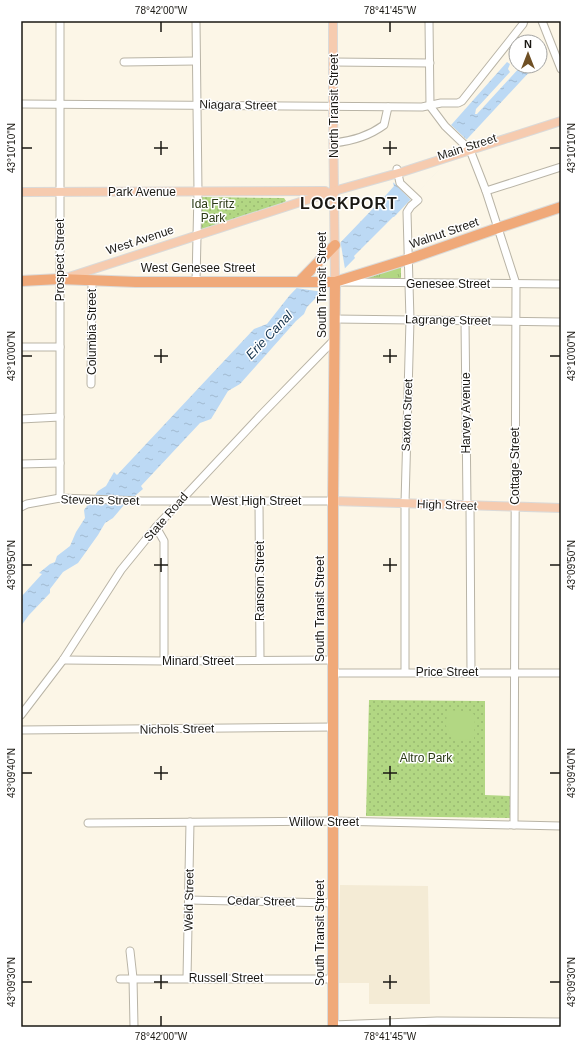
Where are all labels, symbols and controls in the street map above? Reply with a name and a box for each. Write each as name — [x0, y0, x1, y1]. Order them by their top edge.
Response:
text: 78°42'00"W — [135, 5, 188, 16]
text: 78°41'45"W — [364, 5, 417, 16]
north arrow — [508, 34, 548, 74]
text: N — [524, 38, 532, 50]
street label: North Transit Street — [327, 53, 341, 158]
street label: Niagara Street — [199, 97, 277, 113]
text: 43°10'10"N — [6, 123, 17, 173]
text: 43°10'10"N — [566, 123, 577, 173]
street label: Main Street — [436, 131, 499, 163]
street label: Park Avenue — [108, 185, 176, 199]
district label: LOCKPORT — [300, 195, 398, 212]
park label: Ida Fritz Park — [191, 197, 235, 225]
street label: Walnut Street — [408, 214, 481, 251]
street label: Prospect Street — [53, 218, 67, 301]
street label: West Avenue — [104, 222, 176, 258]
street label: South Transit Street — [315, 231, 329, 338]
street label: West Genesee Street — [141, 261, 256, 275]
street label: Genesee Street — [406, 277, 491, 291]
street label: Columbia Street — [85, 288, 99, 375]
water label: Erie Canal — [243, 307, 296, 362]
street label: Lagrange Street — [405, 312, 492, 328]
text: 43°10'00"N — [6, 331, 17, 381]
text: 43°10'00"N — [566, 331, 577, 381]
street label: Harvey Avenue — [459, 372, 473, 454]
street label: Saxton Street — [399, 378, 415, 452]
street label: Cottage Street — [508, 427, 522, 505]
street label: State Road — [141, 490, 191, 544]
street label: Stevens Street — [61, 492, 140, 508]
street label: West High Street — [211, 494, 302, 508]
street label: High Street — [417, 497, 478, 513]
text: 43°09'50"N — [6, 540, 17, 590]
street label: Ransom Street — [253, 540, 267, 621]
text: 43°09'50"N — [566, 540, 577, 590]
street label: South Transit Street — [313, 555, 327, 662]
street label: Minard Street — [162, 654, 235, 668]
street label: Price Street — [416, 665, 479, 679]
street label: Nichols Street — [140, 721, 215, 737]
text: 43°09'40"N — [6, 748, 17, 798]
text: 43°09'40"N — [566, 748, 577, 798]
park label: Altro Park — [400, 751, 453, 765]
street label: Willow Street — [289, 815, 360, 829]
street label: Weld Street — [181, 868, 197, 931]
street label: South Transit Street — [313, 879, 327, 986]
street label: Cedar Street — [227, 893, 296, 909]
text: 43°09'30"N — [6, 957, 17, 1007]
text: 43°09'30"N — [566, 957, 577, 1007]
street label: Russell Street — [189, 971, 264, 985]
text: 78°42'00"W — [135, 1031, 188, 1042]
text: 78°41'45"W — [364, 1031, 417, 1042]

